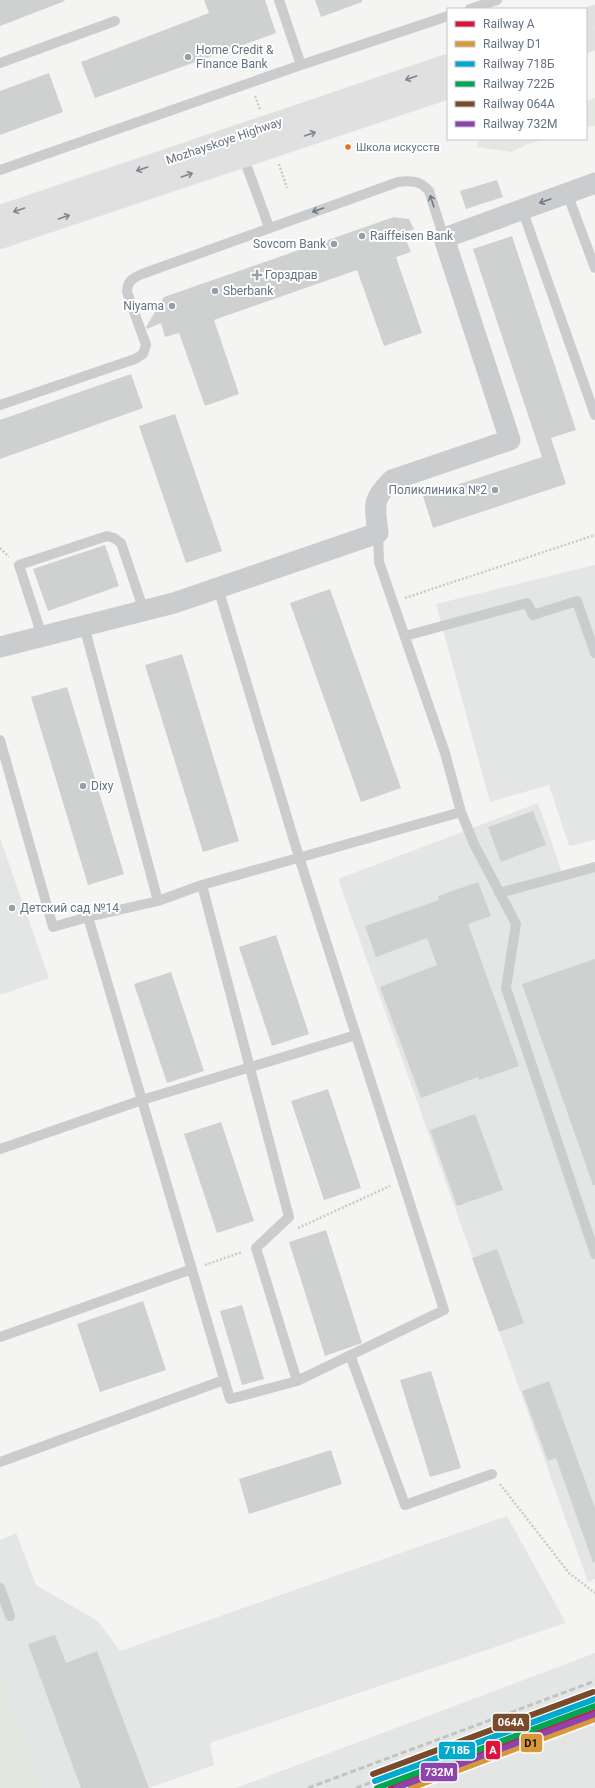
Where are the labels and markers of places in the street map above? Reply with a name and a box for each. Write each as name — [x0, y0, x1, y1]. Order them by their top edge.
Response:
place label: Home Credit & Finance Bank — [196, 43, 274, 71]
marker: Home Credit & Finance Bank — [183, 52, 193, 62]
place label: Школа искусств — [356, 141, 440, 154]
marker: Школа искусств — [343, 142, 353, 152]
place label: Raiffeisen Bank — [370, 229, 454, 243]
marker: Raiffeisen Bank — [357, 231, 367, 241]
place label: Sovcom Bank — [253, 237, 327, 251]
marker: Sovcom Bank — [329, 239, 339, 249]
place label: Горздрав — [265, 268, 318, 282]
marker: Горздрав — [252, 270, 262, 280]
place label: Sberbank — [223, 284, 274, 298]
marker: Sberbank — [210, 286, 220, 296]
place label: Niyama — [123, 299, 164, 313]
marker: Niyama — [167, 301, 177, 311]
place label: Поликлиника №2 — [389, 483, 487, 497]
marker: Поликлиника №2 — [490, 485, 500, 495]
place label: Dixy — [91, 779, 114, 793]
marker: Dixy — [78, 781, 88, 791]
place label: Детский сад №14 — [20, 901, 119, 915]
marker: Детский сад №14 — [7, 903, 17, 913]

